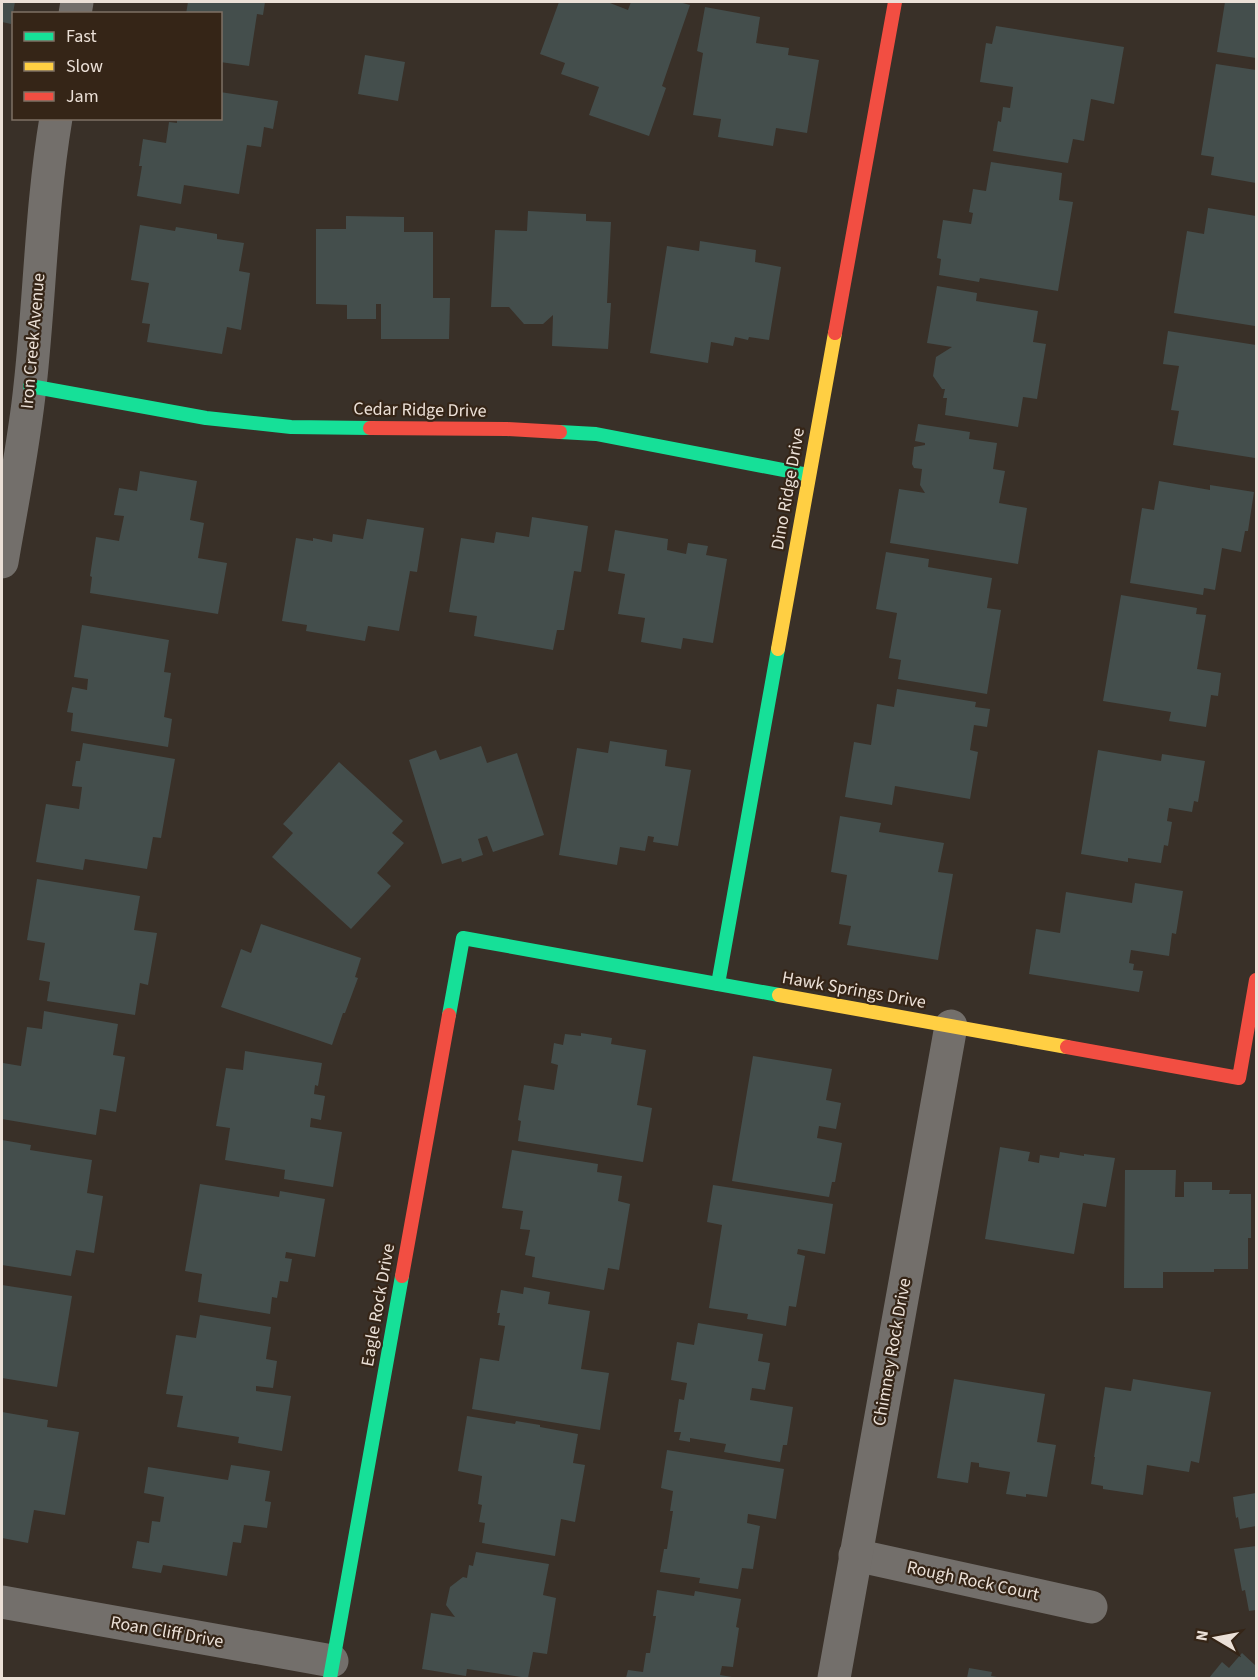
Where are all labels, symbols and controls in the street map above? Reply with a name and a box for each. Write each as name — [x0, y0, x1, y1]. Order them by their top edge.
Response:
legend — [12, 12, 222, 120]
text: Fast — [66, 24, 97, 49]
text: Slow — [66, 54, 103, 79]
text: Jam — [66, 84, 99, 109]
street label: Iron Creek Avenue — [15, 272, 51, 410]
street label: Cedar Ridge Drive — [353, 396, 487, 424]
street label: Dino Ridge Drive — [765, 426, 811, 552]
street label: Hawk Springs Drive — [780, 965, 928, 1015]
street label: Eagle Rock Drive — [355, 1242, 401, 1368]
street label: Chimney Rock Drive — [867, 1276, 917, 1428]
street label: Rough Rock Court — [904, 1555, 1042, 1607]
north arrow — [1186, 1608, 1246, 1668]
street label: Roan Cliff Drive — [109, 1610, 226, 1654]
text: N — [1190, 1628, 1214, 1643]

